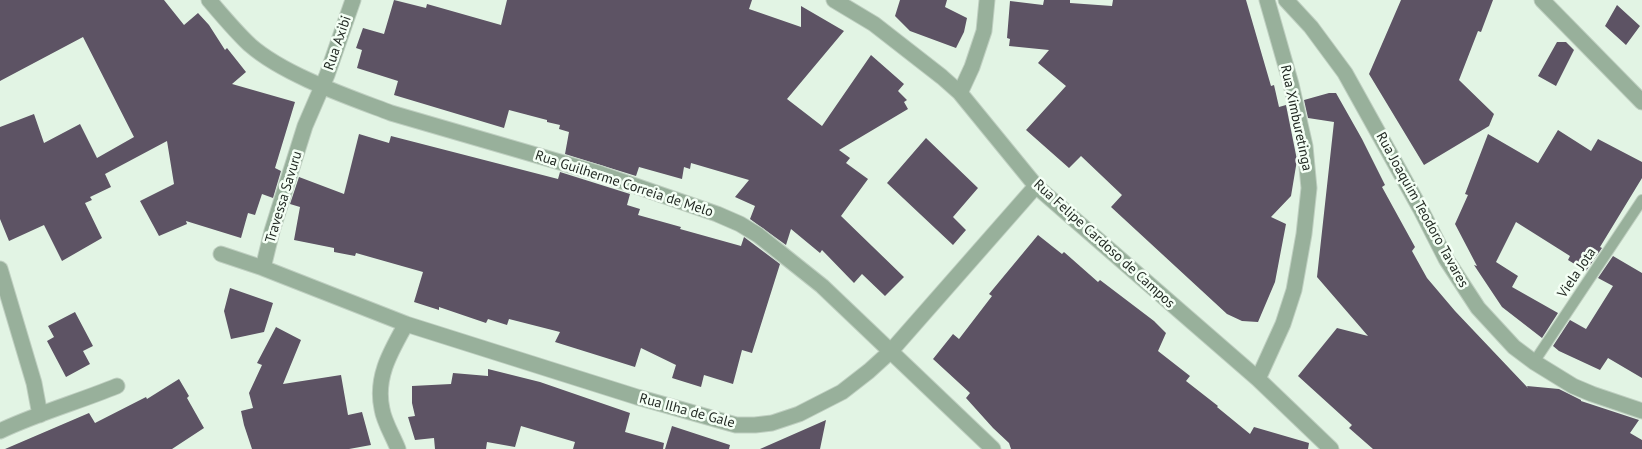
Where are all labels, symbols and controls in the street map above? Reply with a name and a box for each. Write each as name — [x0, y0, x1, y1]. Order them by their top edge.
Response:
street label: Rua Axibi — [321, 14, 355, 72]
street label: Rua Ximburetinga — [1277, 64, 1315, 172]
street label: Rua Joaquim Teodoro Tavares — [1372, 129, 1472, 291]
street label: Rua Guilherme Correia de Melo — [533, 147, 715, 221]
street label: Travessa Savuru — [262, 149, 306, 245]
street label: Rua Felipe Cardoso de Campos — [1030, 176, 1178, 312]
street label: Viela Jota — [1554, 245, 1600, 301]
street label: Rua Ilha de Gale — [637, 390, 737, 432]

